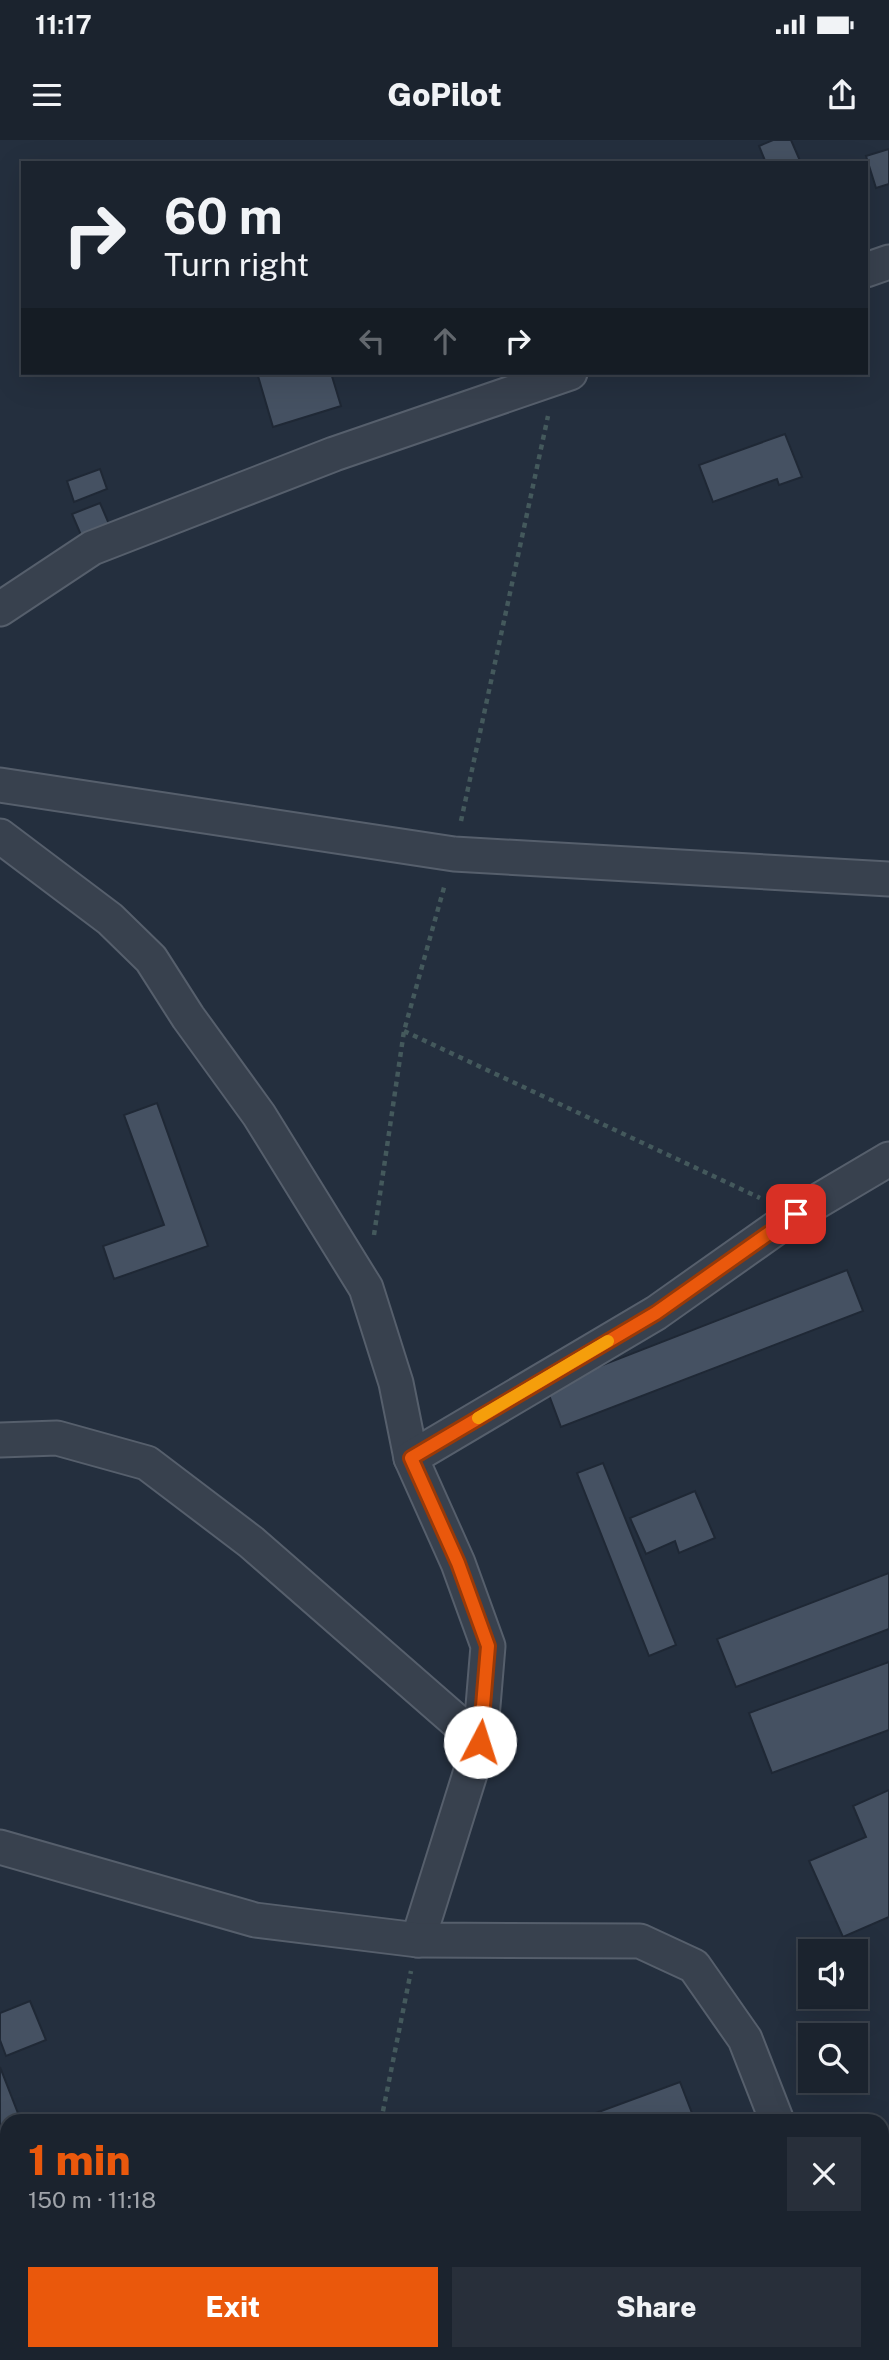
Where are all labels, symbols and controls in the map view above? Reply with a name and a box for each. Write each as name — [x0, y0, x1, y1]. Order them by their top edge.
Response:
text: 11:17 — [35, 9, 92, 40]
icon: menu — [28, 76, 66, 114]
text: GoPilot — [387, 76, 502, 113]
icon: share — [823, 76, 861, 114]
text: 60 m — [164, 187, 283, 245]
icon: right — [49, 189, 140, 280]
text: Turn right — [164, 246, 309, 283]
icon: left — [353, 322, 391, 360]
icon: ahead — [426, 322, 464, 360]
icon: right — [499, 322, 537, 360]
pin — [766, 1184, 826, 1244]
icon: arrive — [777, 1195, 815, 1233]
position arrow — [443, 1705, 517, 1779]
map controls — [798, 1939, 868, 2093]
button: sound — [798, 1939, 868, 2009]
button: search — [798, 2023, 868, 2093]
text: 1 min — [28, 2135, 131, 2184]
button: close — [787, 2137, 861, 2211]
text: 150 m · 11:18 — [28, 2186, 156, 2213]
button: Exit — [28, 2267, 438, 2347]
button: Share — [452, 2267, 861, 2347]

